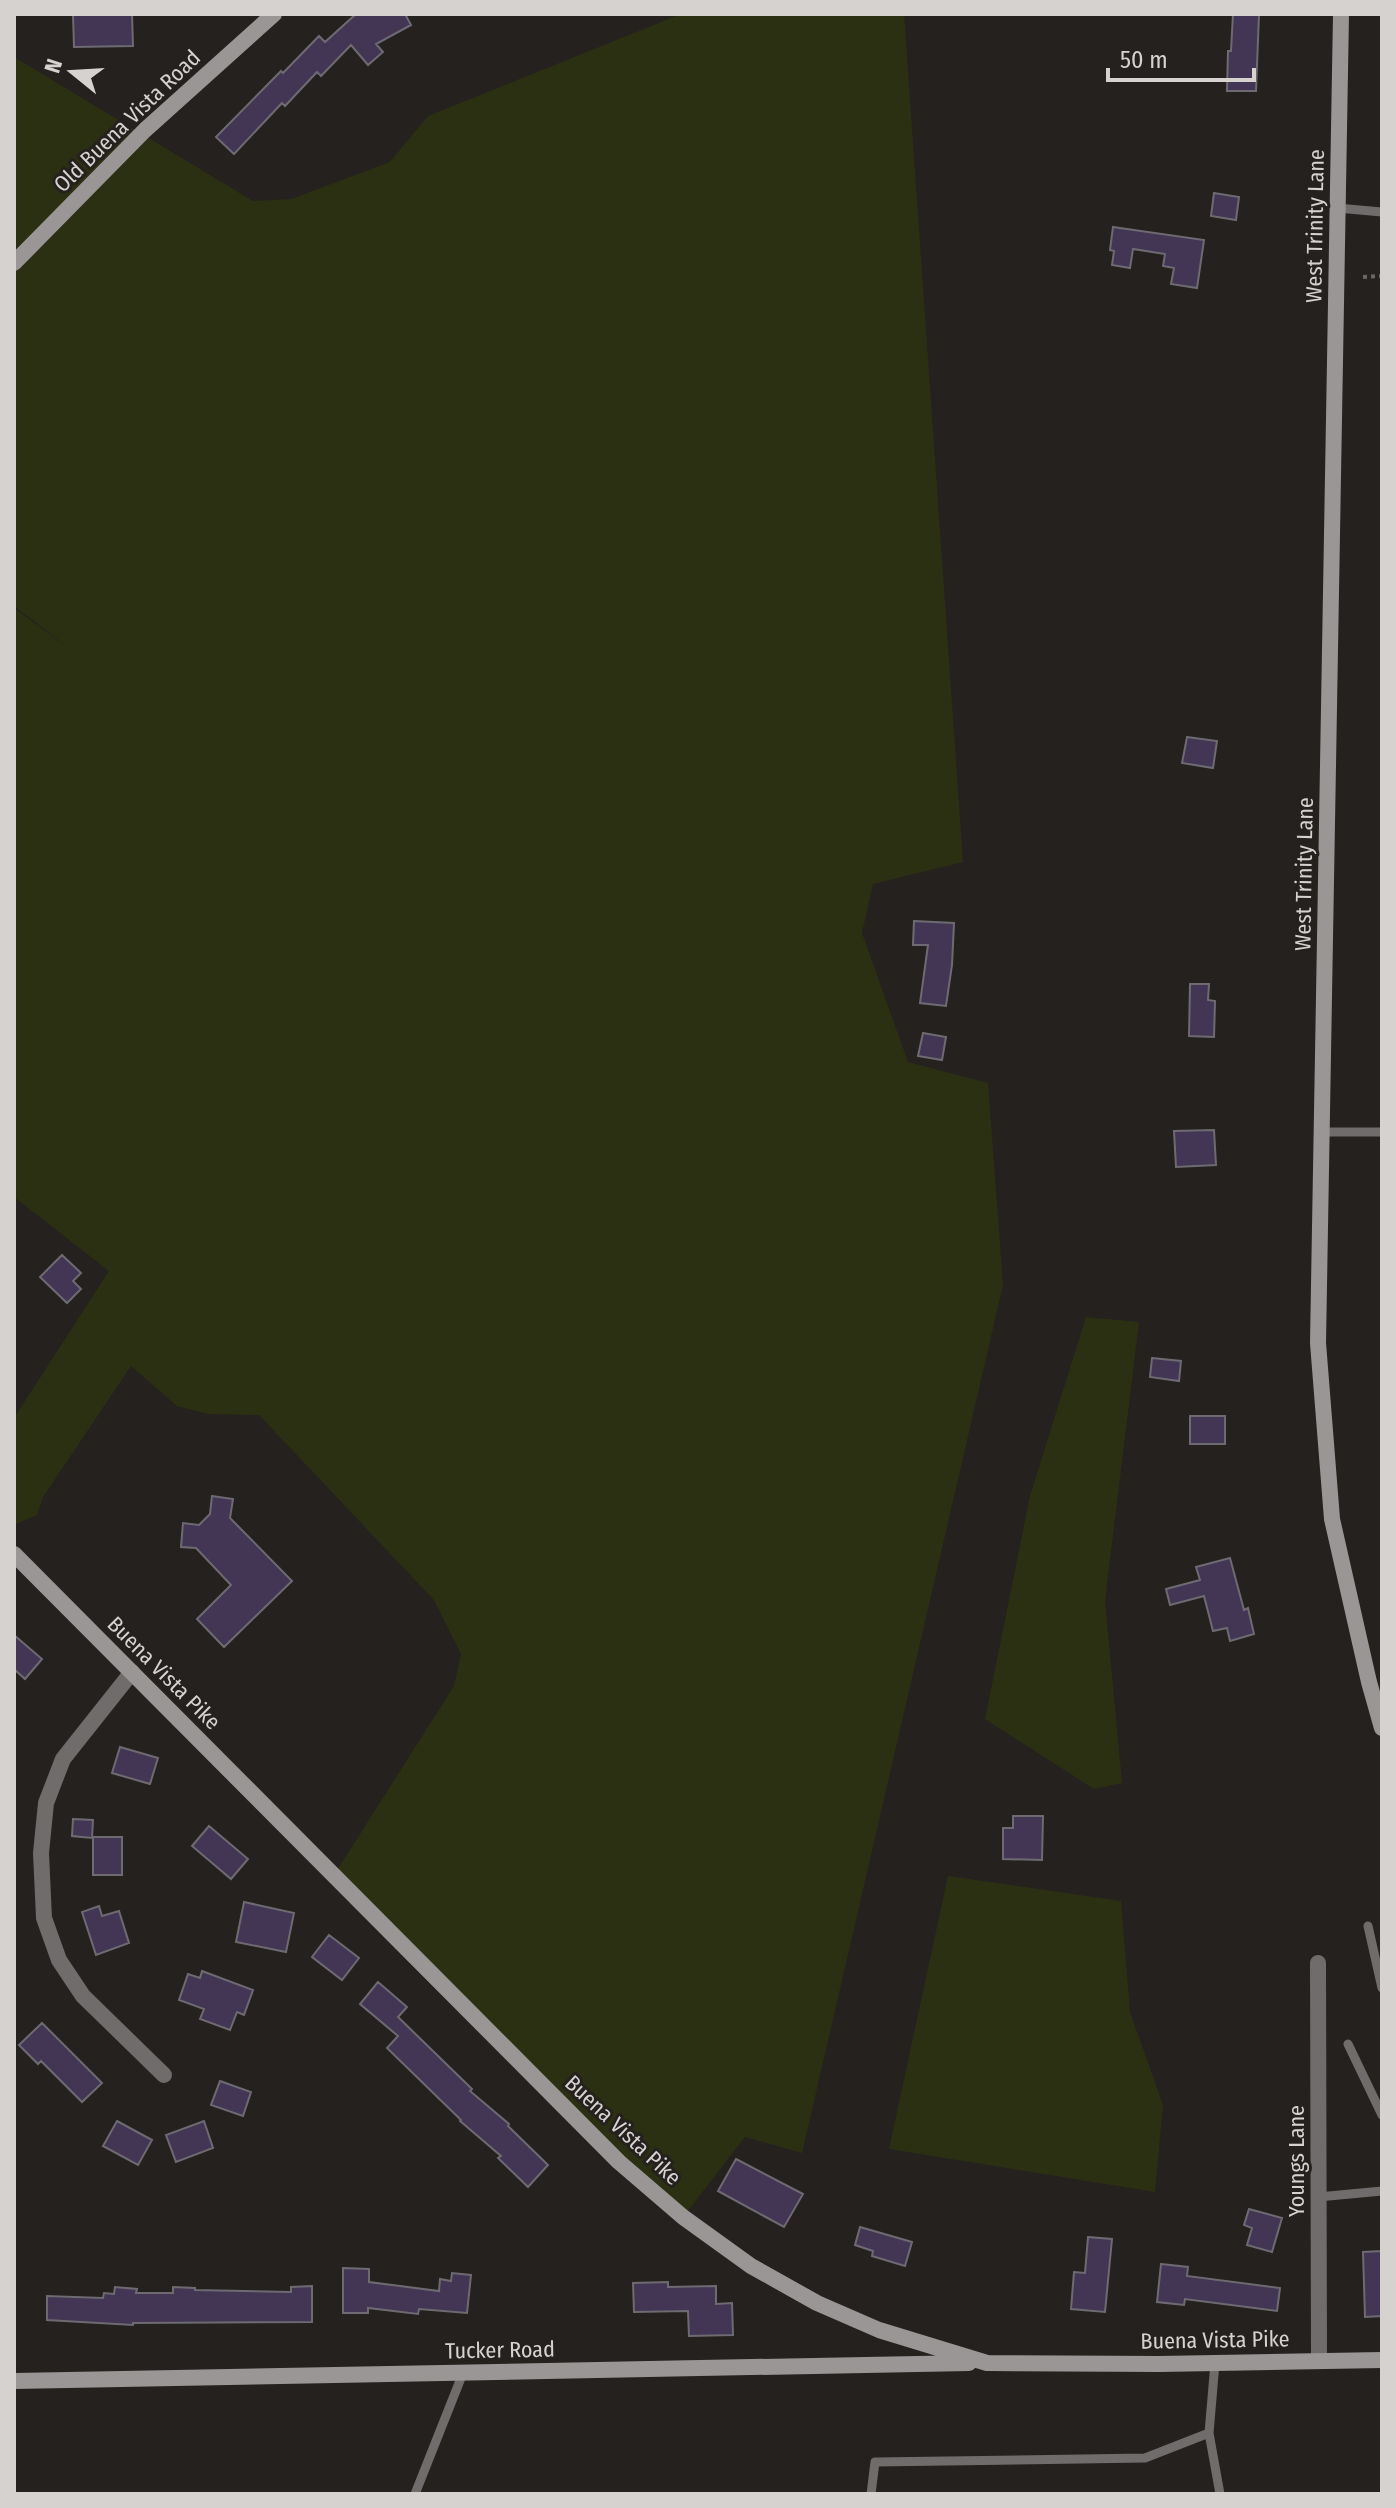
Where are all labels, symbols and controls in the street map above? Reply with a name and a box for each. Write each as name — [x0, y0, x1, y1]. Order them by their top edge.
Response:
north arrow — [32, 32, 112, 112]
scale bar — [1108, 32, 1254, 82]
street label: Old Buena Vista Road — [48, 44, 206, 198]
text: 50 m — [1120, 46, 1168, 74]
text: N — [39, 56, 68, 76]
street label: West Trinity Lane — [1300, 149, 1330, 303]
street label: West Trinity Lane — [1289, 797, 1319, 951]
street label: Buena Vista Pike — [102, 1611, 226, 1735]
street label: Buena Vista Pike — [559, 2069, 687, 2191]
street label: Youngs Lane — [1283, 2105, 1310, 2217]
street label: Buena Vista Pike — [1140, 2325, 1290, 2355]
street label: Tucker Road — [445, 2336, 555, 2364]

